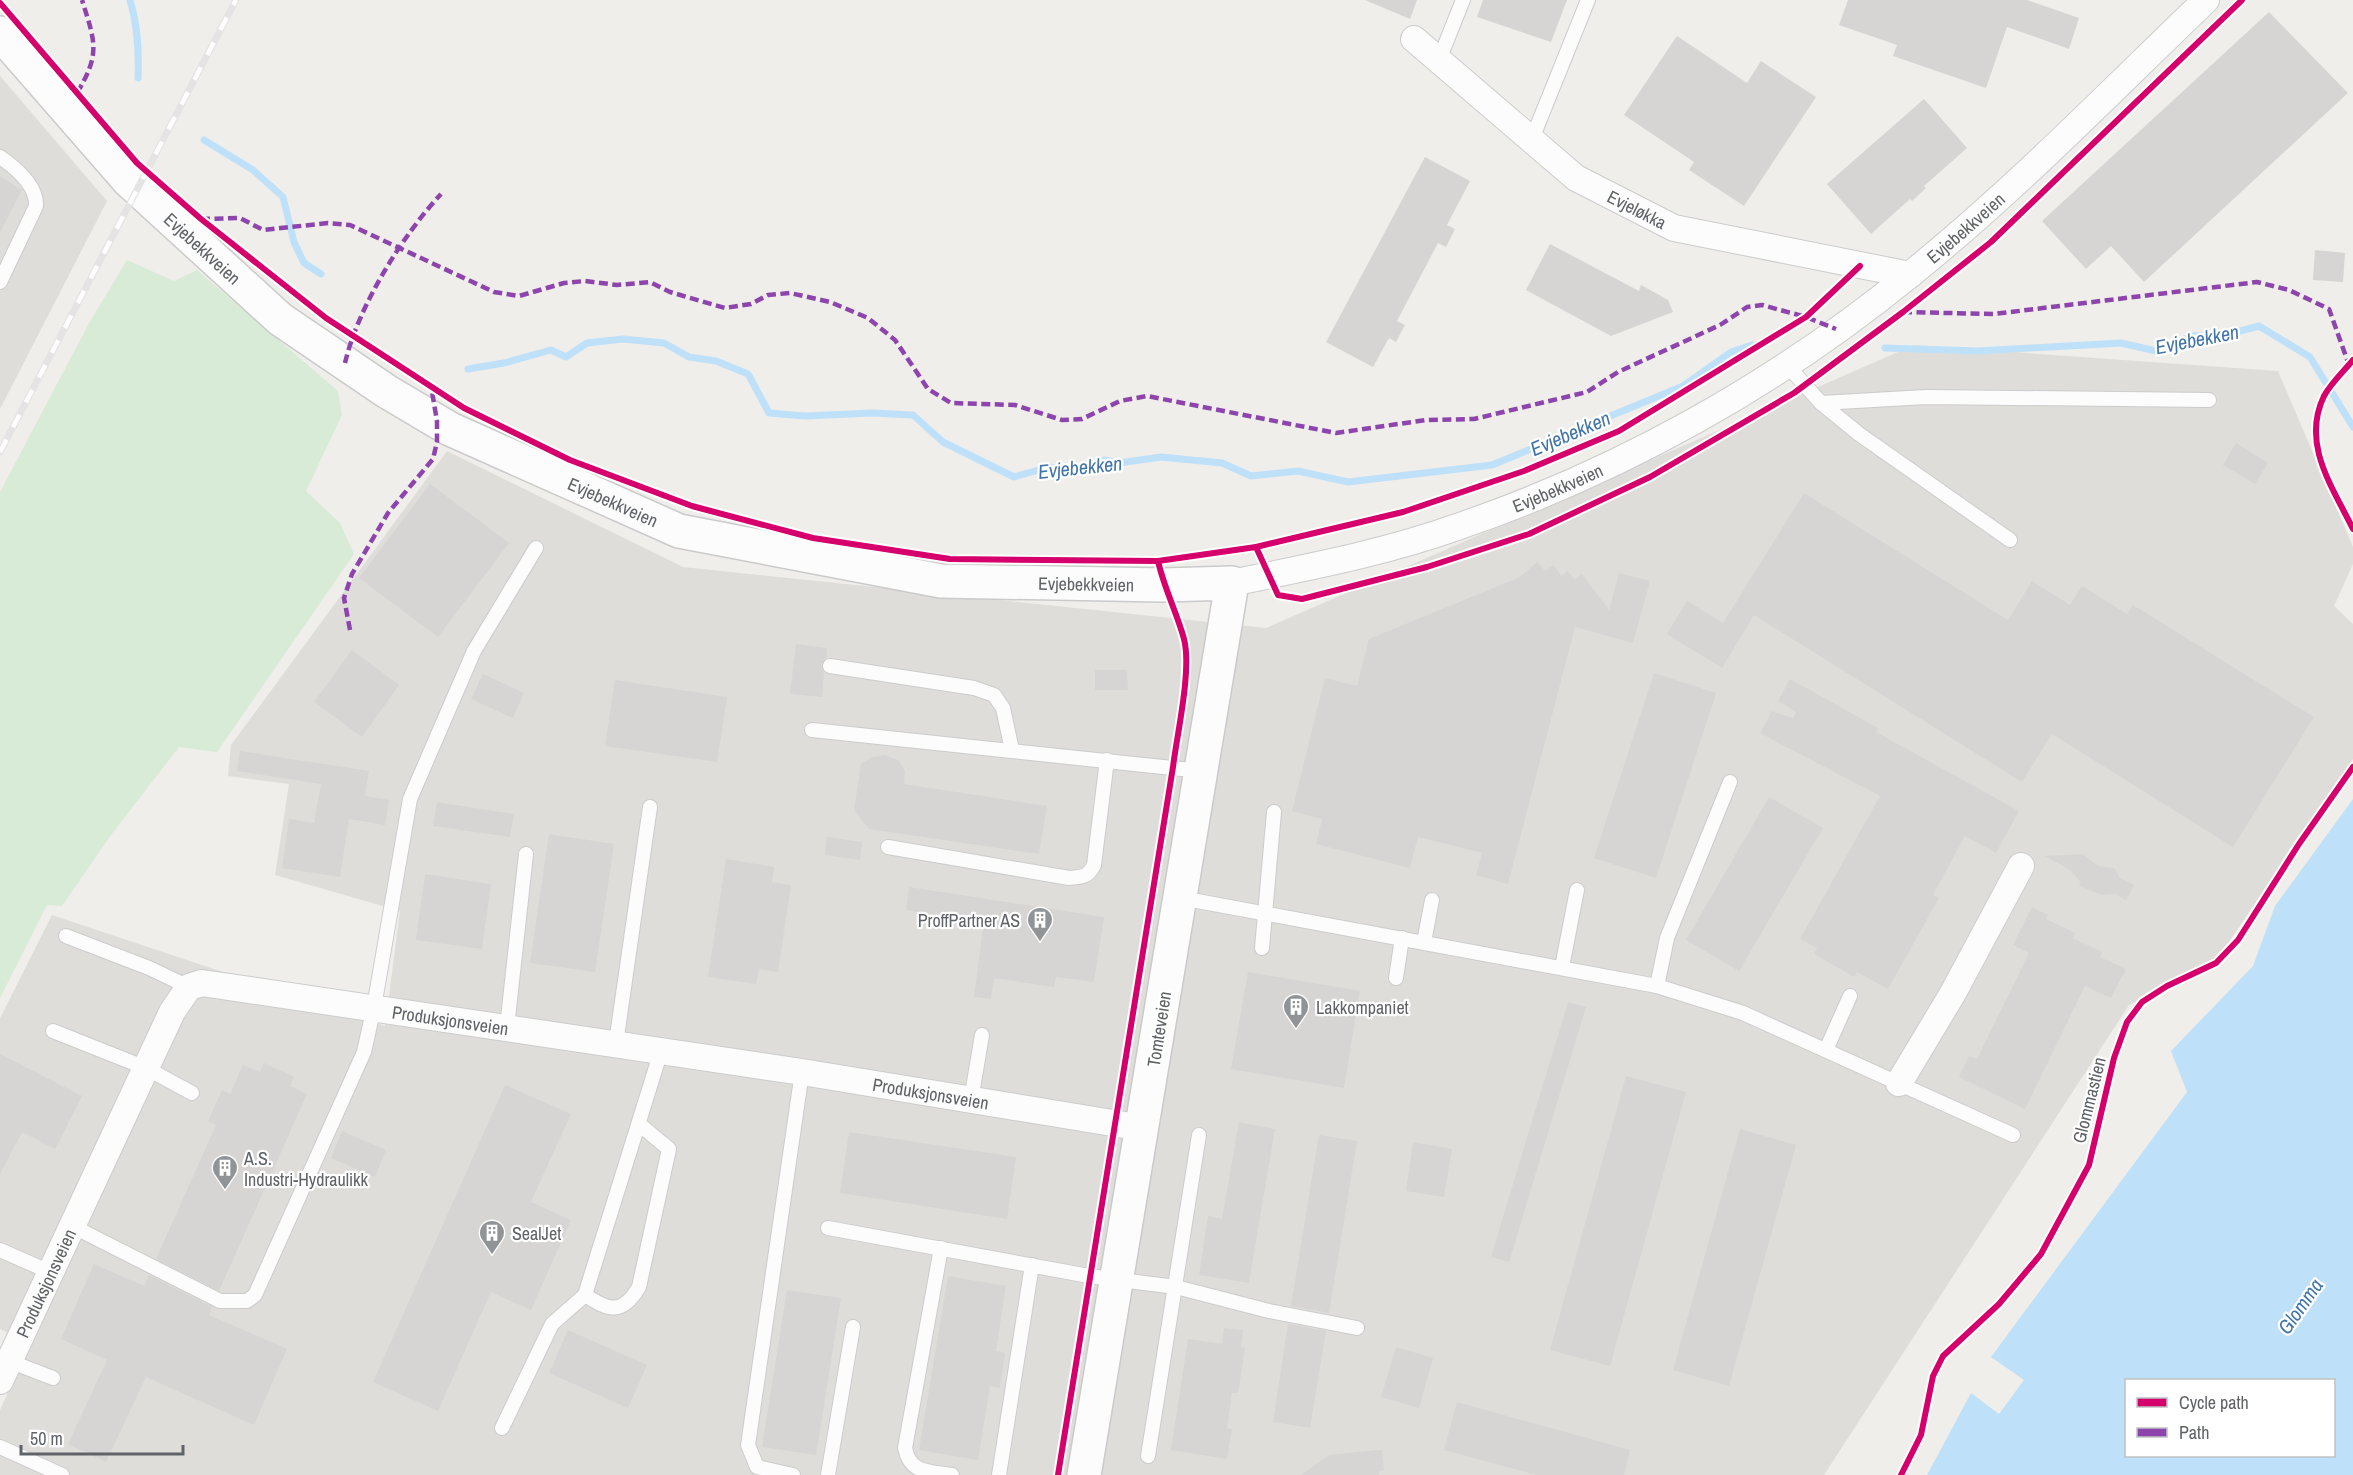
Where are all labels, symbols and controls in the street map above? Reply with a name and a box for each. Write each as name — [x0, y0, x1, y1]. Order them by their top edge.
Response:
street label: Evjeløkka — [1603, 184, 1671, 235]
street label: Evjebekkveien — [1921, 187, 2010, 269]
street label: Evjebekkveien — [159, 207, 246, 290]
water label: Evjebekken — [2153, 318, 2241, 360]
water label: Evjebekken — [1526, 404, 1614, 462]
water label: Evjebekken — [1036, 449, 1124, 485]
street label: Evjebekkveien — [1509, 457, 1607, 518]
street label: Evjebekkveien — [564, 471, 662, 533]
street label: Evjebekkveien — [1038, 570, 1134, 597]
building icon: ProffPartner AS — [1025, 905, 1055, 943]
place label: ProffPartner AS — [918, 908, 1020, 933]
street label: Tomteveien — [1141, 989, 1177, 1069]
building icon: Lakkompaniet — [1281, 992, 1311, 1030]
place label: Lakkompaniet — [1316, 995, 1409, 1020]
street label: Produksjonsveien — [390, 999, 510, 1041]
street label: Glommastien — [2066, 1054, 2112, 1146]
street label: Produksjonsveien — [871, 1071, 991, 1115]
place label: A.S. Industri-Hydraulikk — [243, 1146, 368, 1192]
building icon: A.S. Industri-Hydraulikk — [210, 1153, 240, 1191]
building icon: SealJet — [477, 1218, 507, 1256]
place label: SealJet — [512, 1221, 561, 1246]
street label: Produksjonsveien — [9, 1225, 82, 1342]
water label: Glomma — [2271, 1273, 2329, 1339]
legend — [2125, 1379, 2335, 1457]
text: Cycle path — [2179, 1390, 2249, 1415]
scale bar — [21, 1418, 183, 1456]
text: Path — [2179, 1420, 2209, 1445]
text: 50 m — [30, 1426, 63, 1451]

